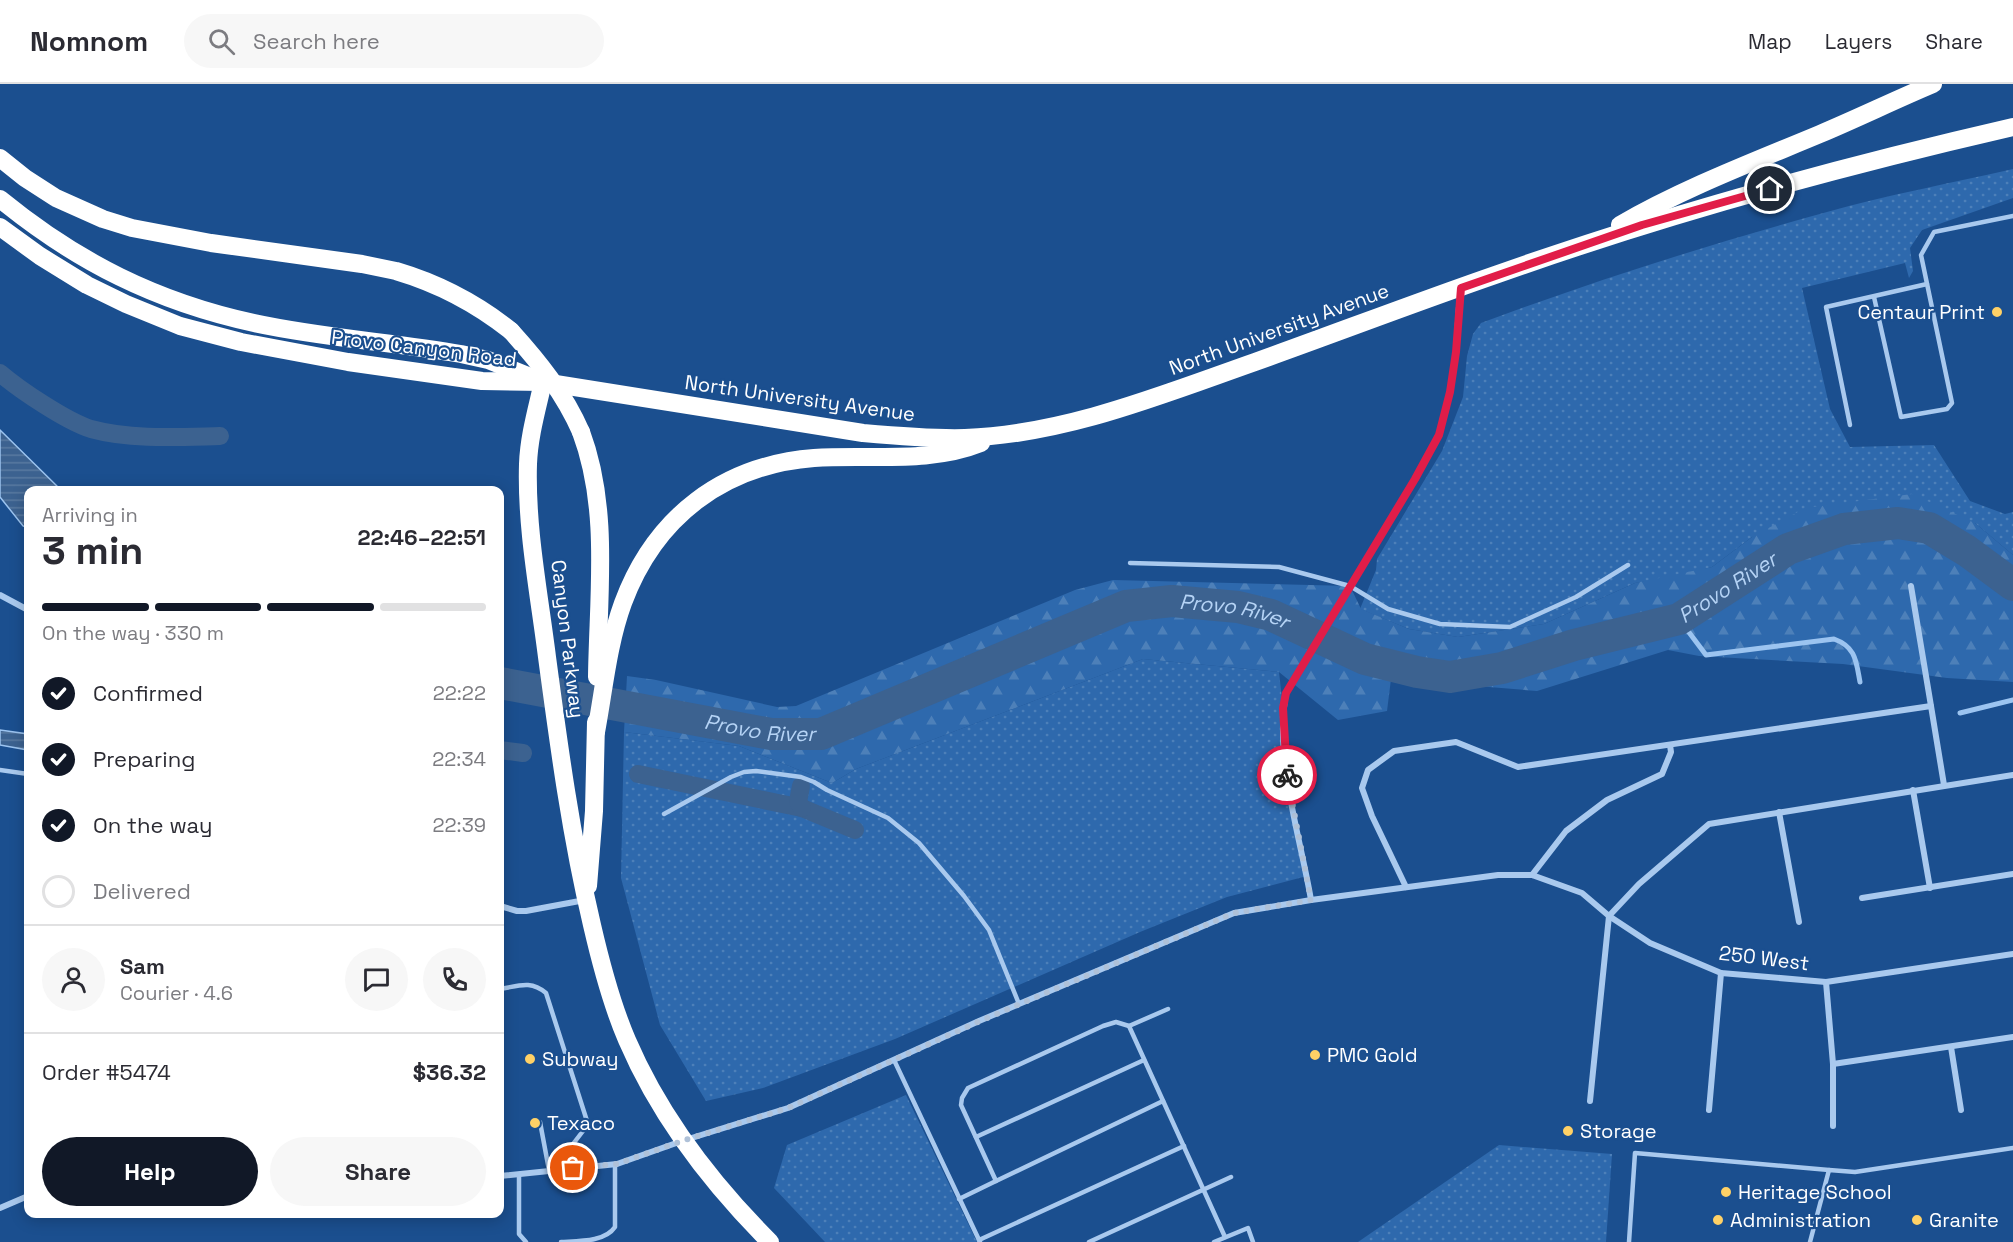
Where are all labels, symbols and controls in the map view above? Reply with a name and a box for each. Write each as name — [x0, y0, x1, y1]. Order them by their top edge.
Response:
search box — [184, 14, 604, 68]
text: Nomnom — [30, 23, 148, 59]
icon: search — [205, 25, 238, 58]
text: Search here — [253, 27, 380, 55]
text: Map — [1748, 28, 1792, 55]
text: Layers — [1825, 28, 1892, 55]
text: Share — [1925, 28, 1983, 55]
pin — [1744, 163, 1795, 214]
icon: home — [1753, 172, 1786, 205]
street label: North University Avenue — [1165, 277, 1393, 381]
place label: Centaur Print — [1857, 299, 1985, 325]
marker: Centaur Print — [1990, 305, 2004, 319]
street label: Provo Canyon Road — [330, 324, 518, 372]
street label: North University Avenue — [683, 369, 917, 427]
text: Arriving in — [42, 502, 138, 528]
text: 22:46–22:51 — [357, 523, 486, 551]
text: 3 min — [42, 526, 143, 575]
water label: Provo River — [1673, 545, 1783, 629]
street label: Canyon Parkway — [545, 558, 591, 720]
water label: Provo River — [1178, 588, 1296, 636]
text: On the way · 330 m — [42, 620, 224, 646]
icon: check — [42, 677, 75, 710]
text: Confirmed — [93, 679, 203, 707]
text: 22:22 — [433, 680, 486, 706]
water label: Provo River — [702, 708, 817, 747]
icon: check — [42, 743, 75, 776]
text: Preparing — [93, 745, 195, 773]
courier — [1257, 745, 1317, 805]
text: 22:34 — [432, 746, 486, 772]
icon: bike — [1271, 759, 1304, 792]
icon: check — [42, 809, 75, 842]
text: On the way — [93, 811, 212, 839]
text: 22:39 — [433, 812, 486, 838]
text: Delivered — [93, 877, 191, 905]
street label: 250 West — [1718, 940, 1810, 976]
button: person — [42, 948, 105, 1011]
button: chat — [345, 948, 408, 1011]
button: phone — [423, 948, 486, 1011]
text: Sam — [120, 952, 165, 980]
text: Courier · 4.6 — [120, 980, 233, 1006]
place label: PMC Gold — [1327, 1042, 1418, 1068]
place label: Subway — [542, 1046, 619, 1072]
marker: PMC Gold — [1308, 1048, 1322, 1062]
marker: Subway — [523, 1052, 537, 1066]
text: Order #5474 — [42, 1058, 171, 1086]
text: $36.32 — [413, 1058, 486, 1086]
place label: Texaco — [547, 1110, 615, 1136]
marker: Texaco — [528, 1116, 542, 1130]
place label: Storage — [1580, 1118, 1657, 1144]
marker: Storage — [1561, 1124, 1575, 1138]
button: Help — [42, 1137, 258, 1206]
button: Share — [270, 1137, 486, 1206]
pin — [547, 1142, 598, 1193]
icon: bag — [556, 1151, 589, 1184]
place label: Heritage School — [1738, 1179, 1892, 1205]
marker: Heritage School — [1719, 1185, 1733, 1199]
place label: Administration — [1730, 1207, 1871, 1233]
place label: Granite — [1929, 1207, 1999, 1233]
marker: Administration — [1711, 1213, 1725, 1227]
marker: Granite — [1910, 1213, 1924, 1227]

